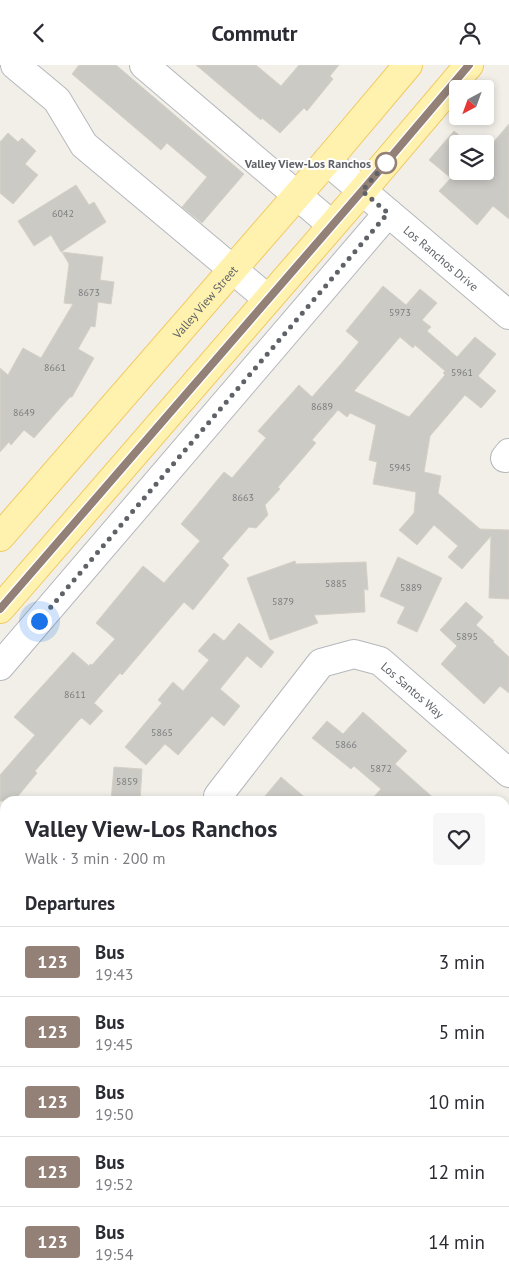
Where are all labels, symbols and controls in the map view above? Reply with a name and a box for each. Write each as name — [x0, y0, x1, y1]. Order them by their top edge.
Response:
icon: back — [25, 19, 53, 47]
text: Commutr — [212, 19, 297, 47]
icon: person — [456, 19, 484, 47]
north arrow — [449, 80, 494, 125]
map controls — [449, 80, 494, 180]
button: layers — [449, 135, 494, 180]
marker: Valley View-Los Ranchos — [375, 152, 397, 174]
place label: Valley View-Los Ranchos — [244, 156, 371, 171]
house number: 6042 — [52, 207, 74, 220]
street label: Los Ranchos Drive — [401, 222, 482, 294]
street label: Valley View Street — [168, 262, 240, 342]
house number: 8673 — [78, 286, 100, 299]
house number: 5973 — [389, 306, 411, 319]
house number: 8661 — [44, 361, 66, 374]
house number: 5961 — [451, 366, 473, 379]
house number: 8689 — [311, 400, 333, 413]
house number: 8649 — [13, 406, 35, 419]
house number: 5945 — [389, 461, 411, 474]
house number: 8663 — [232, 491, 254, 504]
house number: 5885 — [325, 577, 347, 590]
house number: 5889 — [400, 581, 422, 594]
house number: 5879 — [272, 595, 294, 608]
your location — [27, 609, 52, 634]
house number: 5895 — [456, 630, 478, 643]
street label: Los Santos Way — [378, 658, 448, 721]
house number: 8611 — [64, 688, 86, 701]
house number: 5865 — [151, 726, 173, 739]
house number: 5866 — [335, 738, 357, 751]
house number: 5872 — [370, 762, 392, 775]
house number: 5859 — [116, 775, 138, 788]
text: Valley View-Los Ranchos — [25, 813, 277, 844]
button: heart — [433, 813, 485, 865]
text: Walk · 3 min · 200 m — [25, 848, 165, 868]
text: Departures — [25, 891, 115, 915]
text: Bus — [95, 940, 124, 964]
text: 123 — [37, 950, 68, 973]
text: 3 min — [439, 950, 485, 974]
text: 19:43 — [95, 964, 133, 984]
text: Bus — [95, 1010, 124, 1034]
text: 123 — [37, 1020, 68, 1043]
text: 5 min — [439, 1020, 485, 1044]
text: 19:45 — [95, 1034, 133, 1054]
text: Bus — [95, 1080, 124, 1104]
text: 123 — [37, 1090, 68, 1113]
text: 10 min — [428, 1090, 485, 1114]
text: 19:50 — [95, 1104, 133, 1124]
text: Bus — [95, 1150, 124, 1174]
text: 123 — [37, 1160, 68, 1183]
text: 12 min — [428, 1160, 485, 1184]
text: 19:52 — [95, 1174, 133, 1194]
text: Bus — [95, 1220, 124, 1244]
text: 123 — [37, 1230, 68, 1253]
text: 14 min — [428, 1230, 485, 1254]
text: 19:54 — [95, 1244, 133, 1264]

